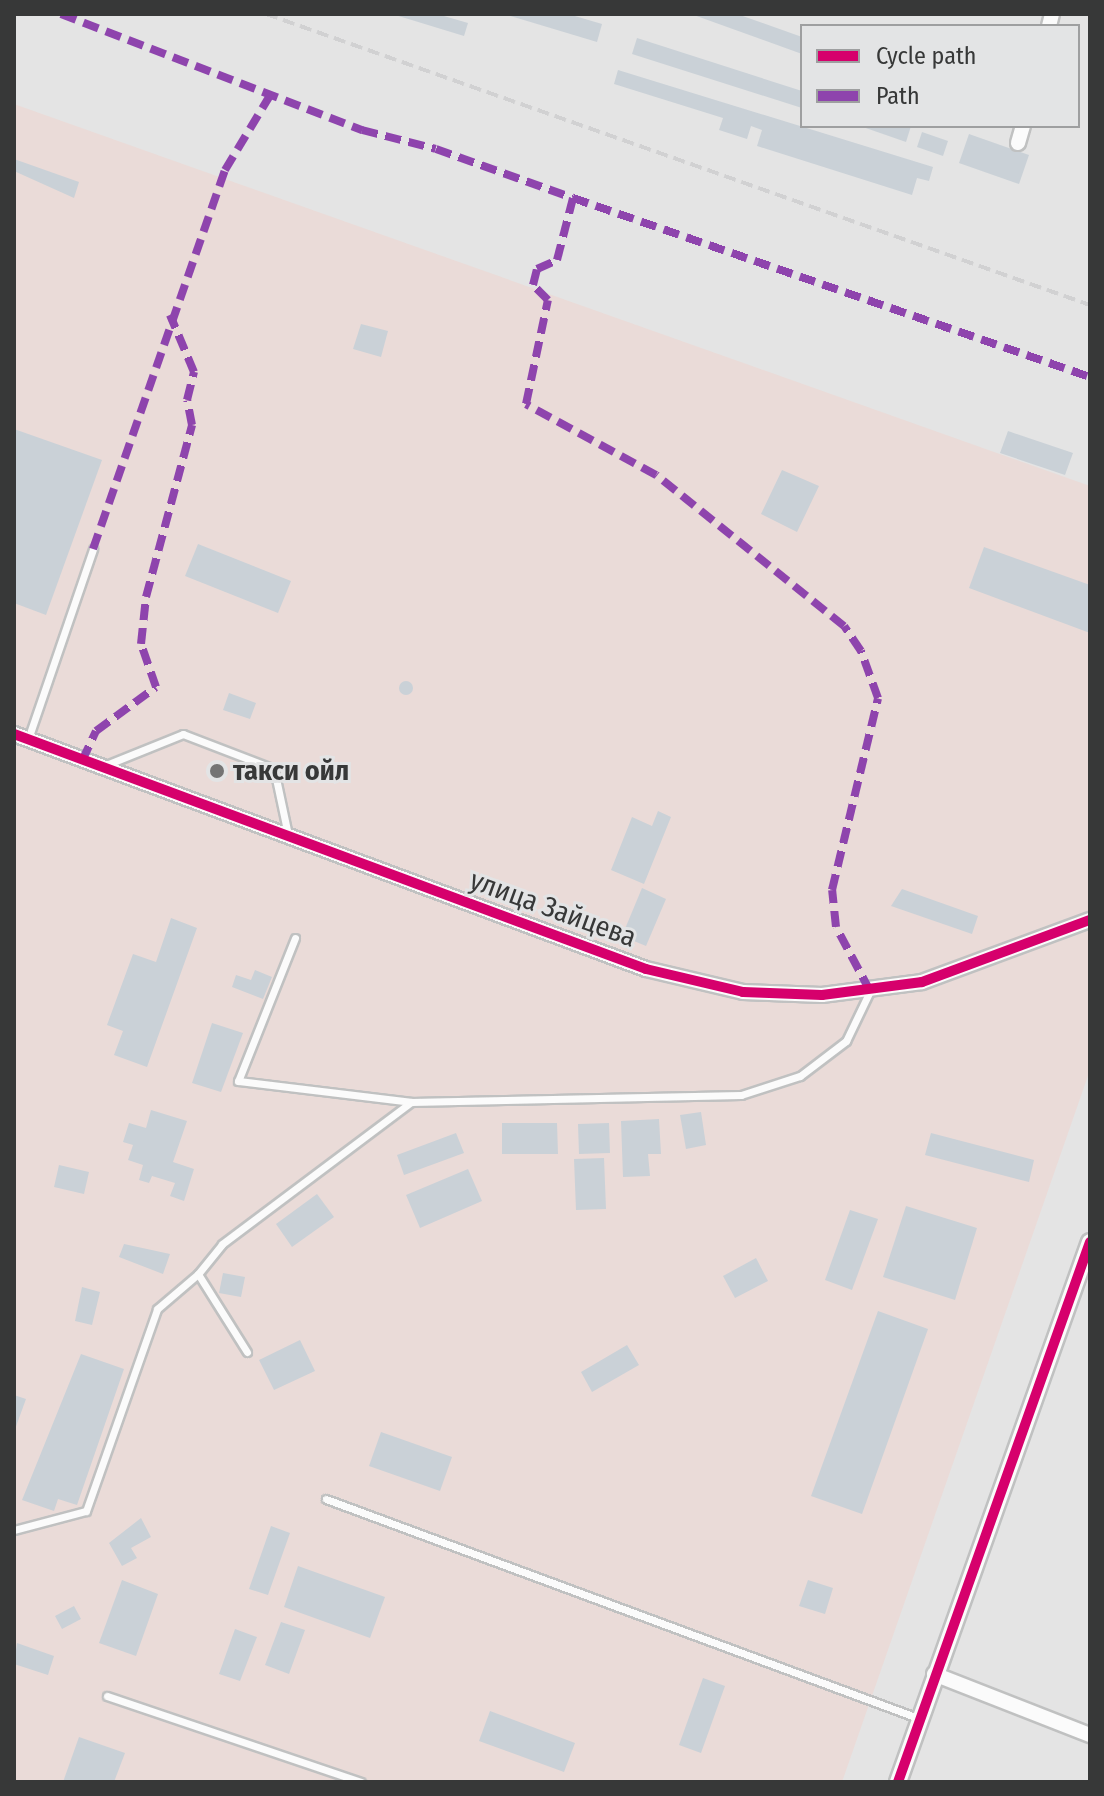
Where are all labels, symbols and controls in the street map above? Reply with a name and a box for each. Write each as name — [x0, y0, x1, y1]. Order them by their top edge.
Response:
legend — [800, 24, 1080, 128]
text: Cycle path — [876, 42, 976, 70]
text: Path — [876, 82, 920, 110]
place label: такси ойл — [233, 754, 349, 788]
marker: такси ойл — [208, 762, 226, 780]
street label: улица Зайцева — [465, 863, 641, 955]

